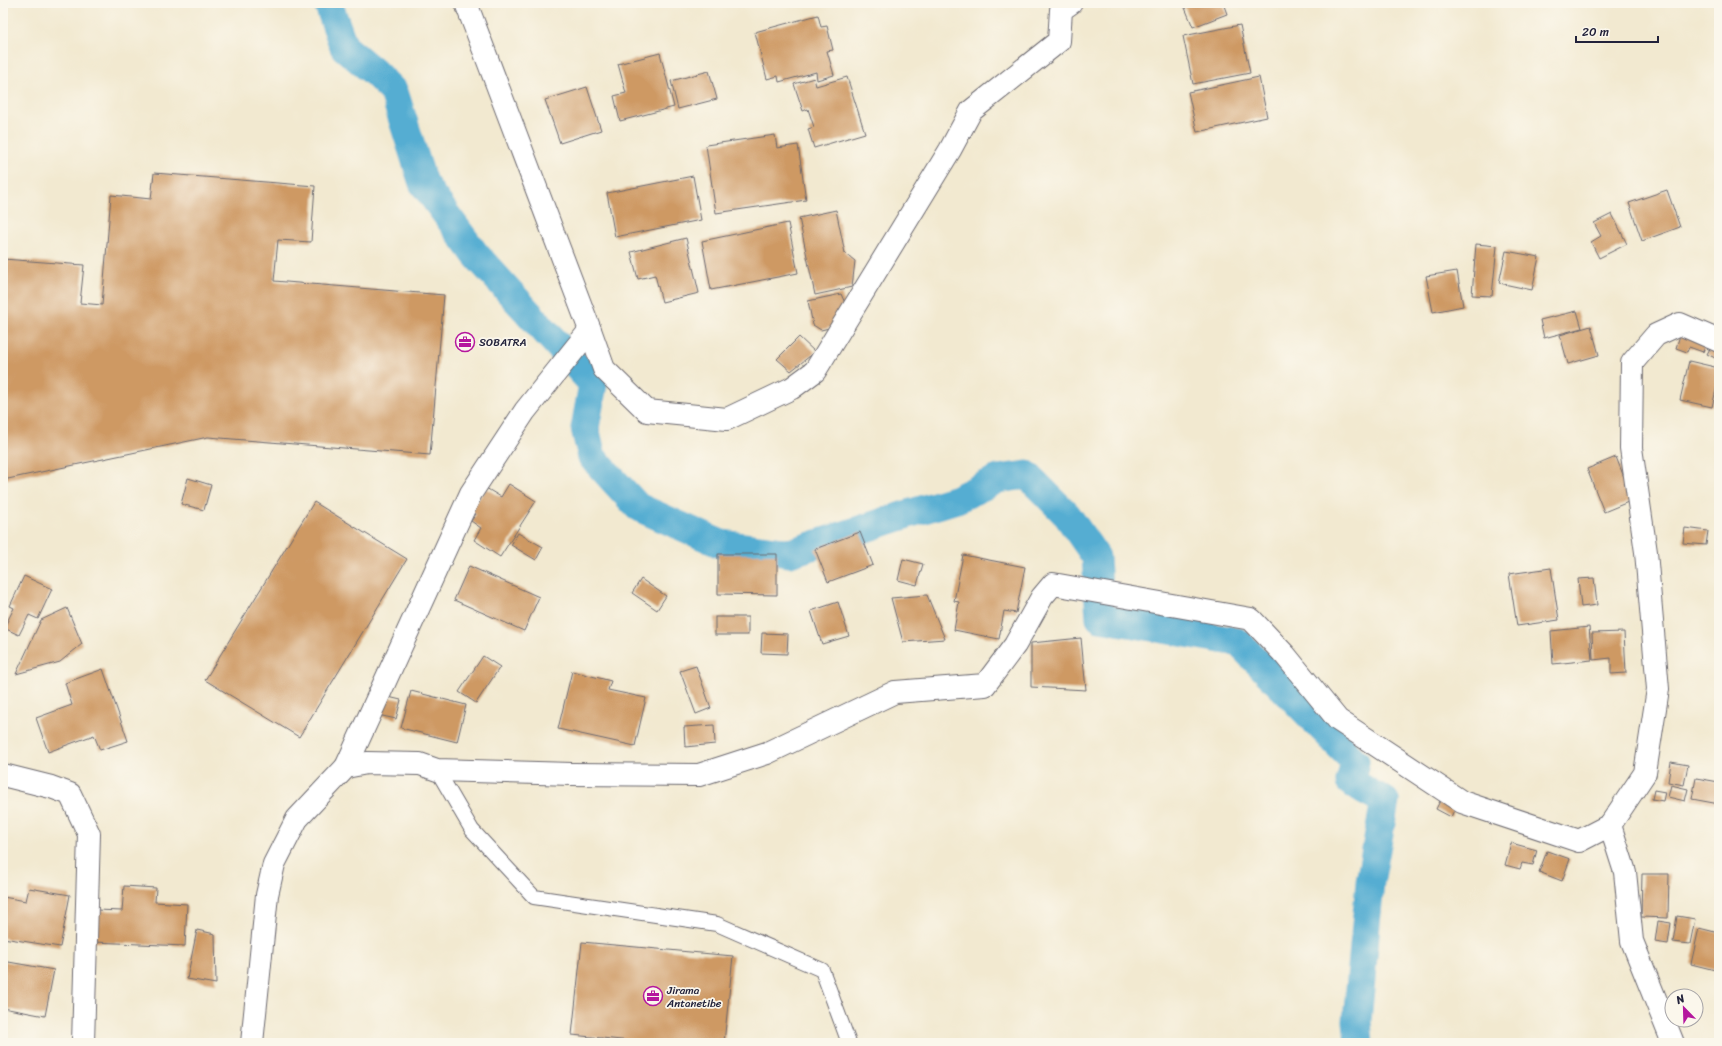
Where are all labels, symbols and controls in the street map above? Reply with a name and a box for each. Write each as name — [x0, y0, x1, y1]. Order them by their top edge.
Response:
scale bar — [1576, 18, 1658, 44]
text: 20 m — [1582, 21, 1609, 43]
office icon: SOBATRA — [454, 331, 476, 353]
place label: SOBATRA — [479, 333, 527, 352]
place label: Jirama Antanetibe — [666, 981, 722, 1013]
office icon: Jirama Antanetibe — [642, 985, 664, 1007]
north arrow — [1664, 988, 1704, 1028]
text: N — [1672, 989, 1688, 1010]

